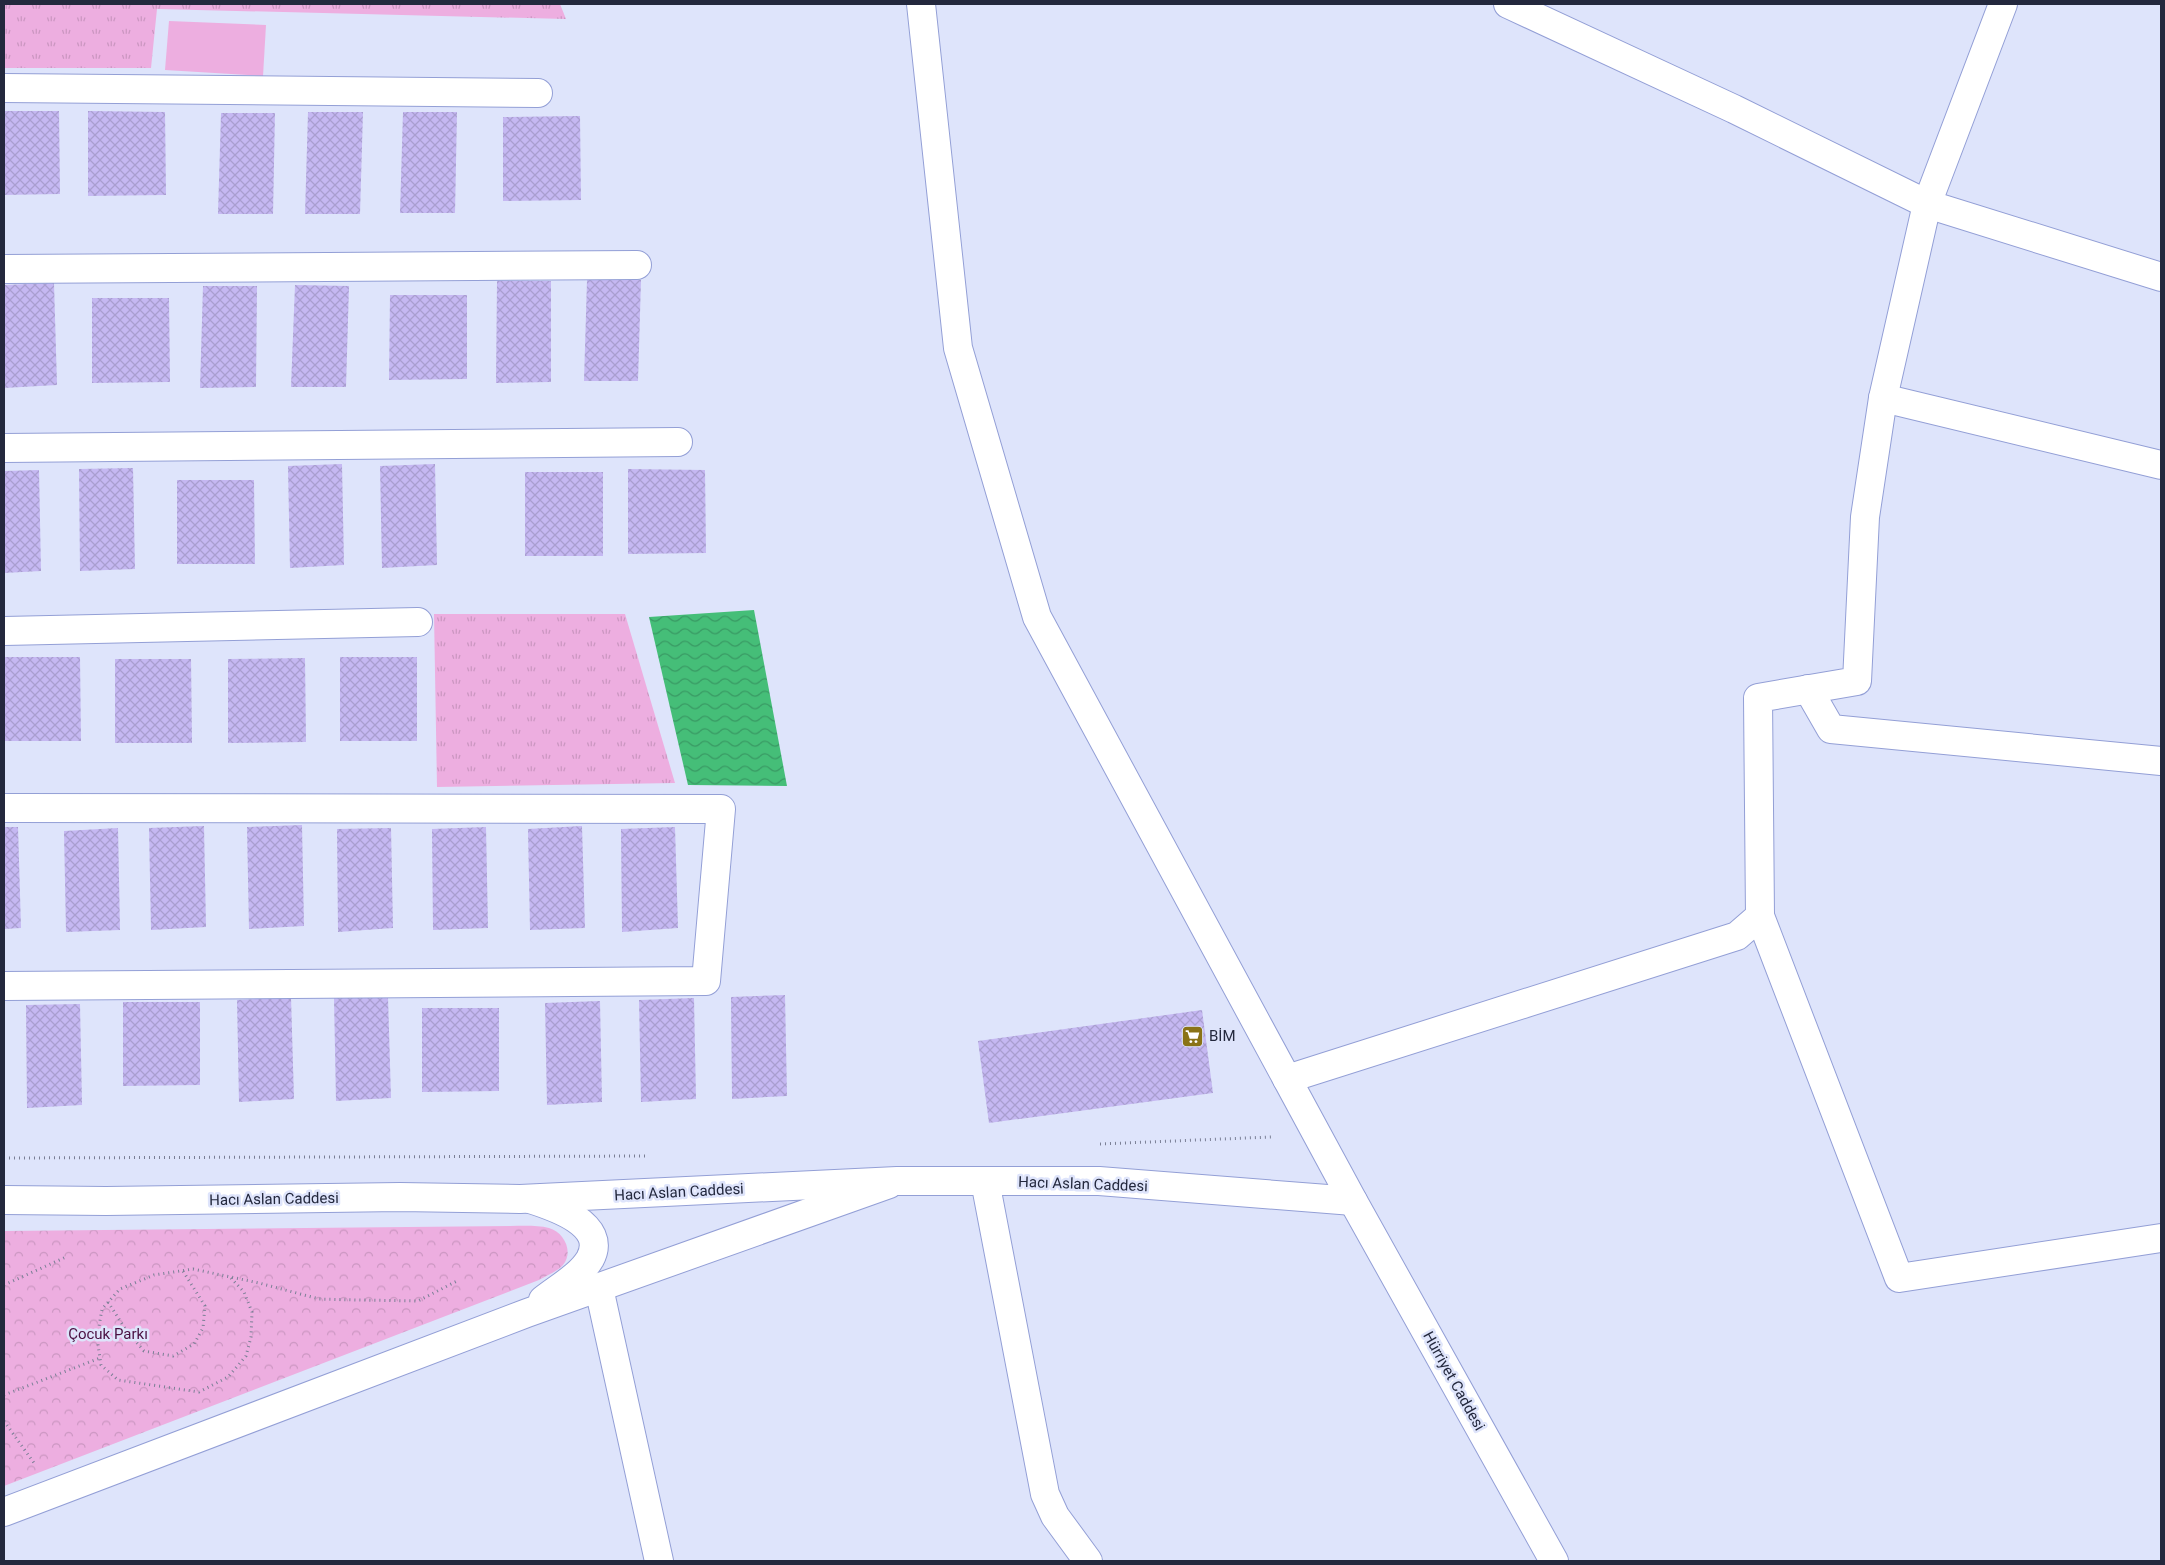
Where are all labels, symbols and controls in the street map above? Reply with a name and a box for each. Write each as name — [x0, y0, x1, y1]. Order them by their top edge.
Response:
supermarket icon: BİM — [1181, 1024, 1205, 1048]
place label: BİM — [1209, 1027, 1236, 1045]
street label: Hacı Aslan Caddesi — [1018, 1173, 1148, 1195]
street label: Hacı Aslan Caddesi — [614, 1180, 744, 1204]
street label: Hacı Aslan Caddesi — [209, 1189, 339, 1209]
park label: Çocuk Parkı — [68, 1325, 148, 1343]
street label: Hürriyet Caddesi — [1419, 1328, 1489, 1434]

